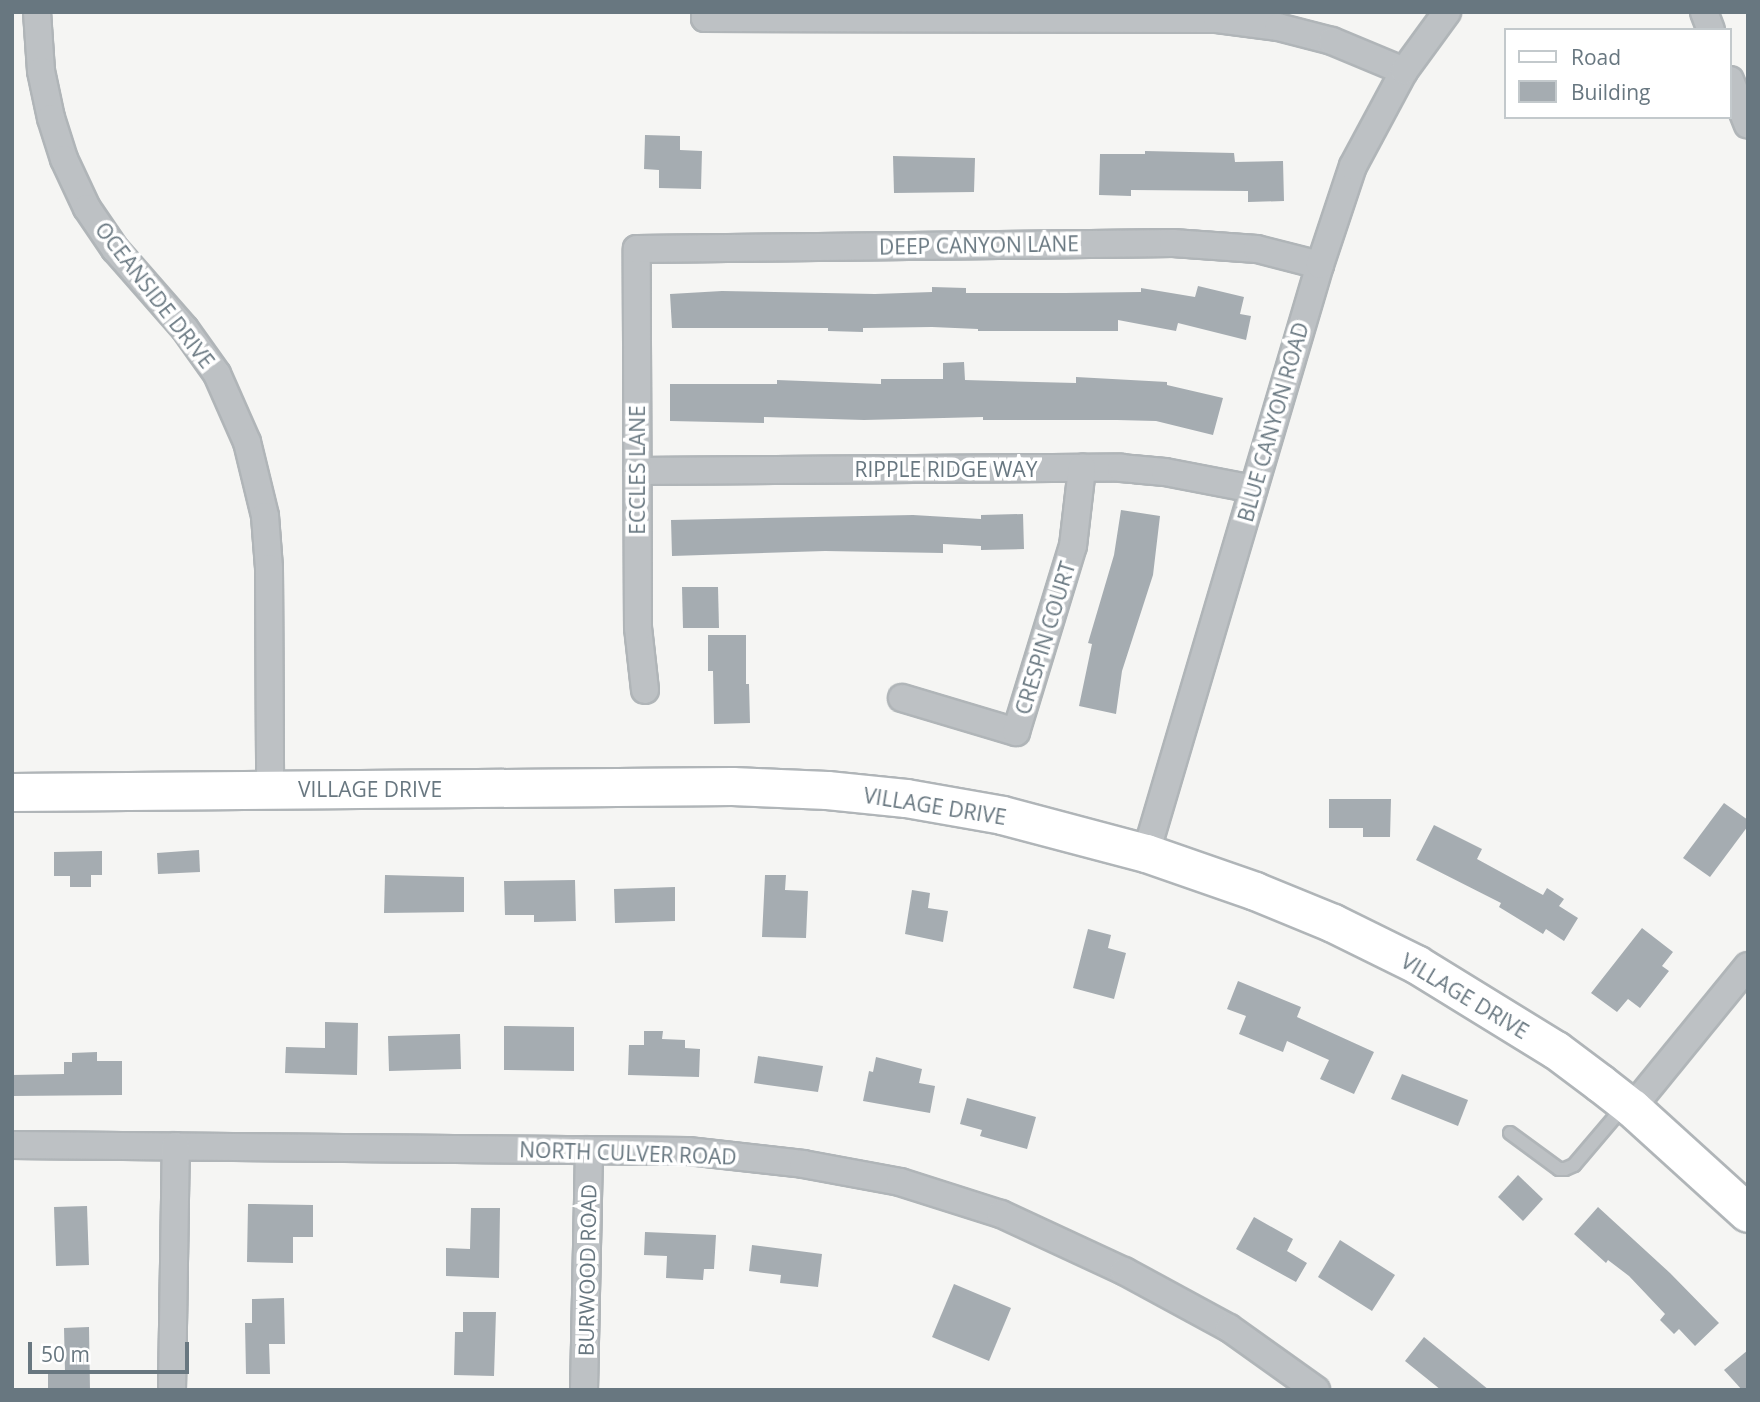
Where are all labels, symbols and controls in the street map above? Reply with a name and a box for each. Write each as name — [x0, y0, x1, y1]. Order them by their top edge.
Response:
legend — [1504, 28, 1732, 119]
text: Road — [1571, 43, 1621, 71]
text: Building — [1571, 78, 1650, 106]
street label: OCEANSIDE DRIVE — [90, 217, 220, 373]
street label: DEEP CANYON LANE — [879, 231, 1079, 259]
street label: BLUE CANYON ROAD — [1232, 319, 1314, 525]
street label: ECCLES LANE — [624, 405, 650, 535]
street label: RIPPLE RIDGE WAY — [854, 456, 1038, 482]
street label: CRESPIN COURT — [1010, 559, 1080, 717]
street label: VILLAGE DRIVE — [298, 776, 442, 802]
street label: VILLAGE DRIVE — [862, 782, 1008, 830]
street label: VILLAGE DRIVE — [1397, 948, 1533, 1044]
street label: NORTH CULVER ROAD — [519, 1137, 737, 1169]
street label: BURWOOD ROAD — [573, 1184, 601, 1356]
scale bar — [32, 1328, 192, 1372]
text: 50 m — [41, 1340, 90, 1368]

